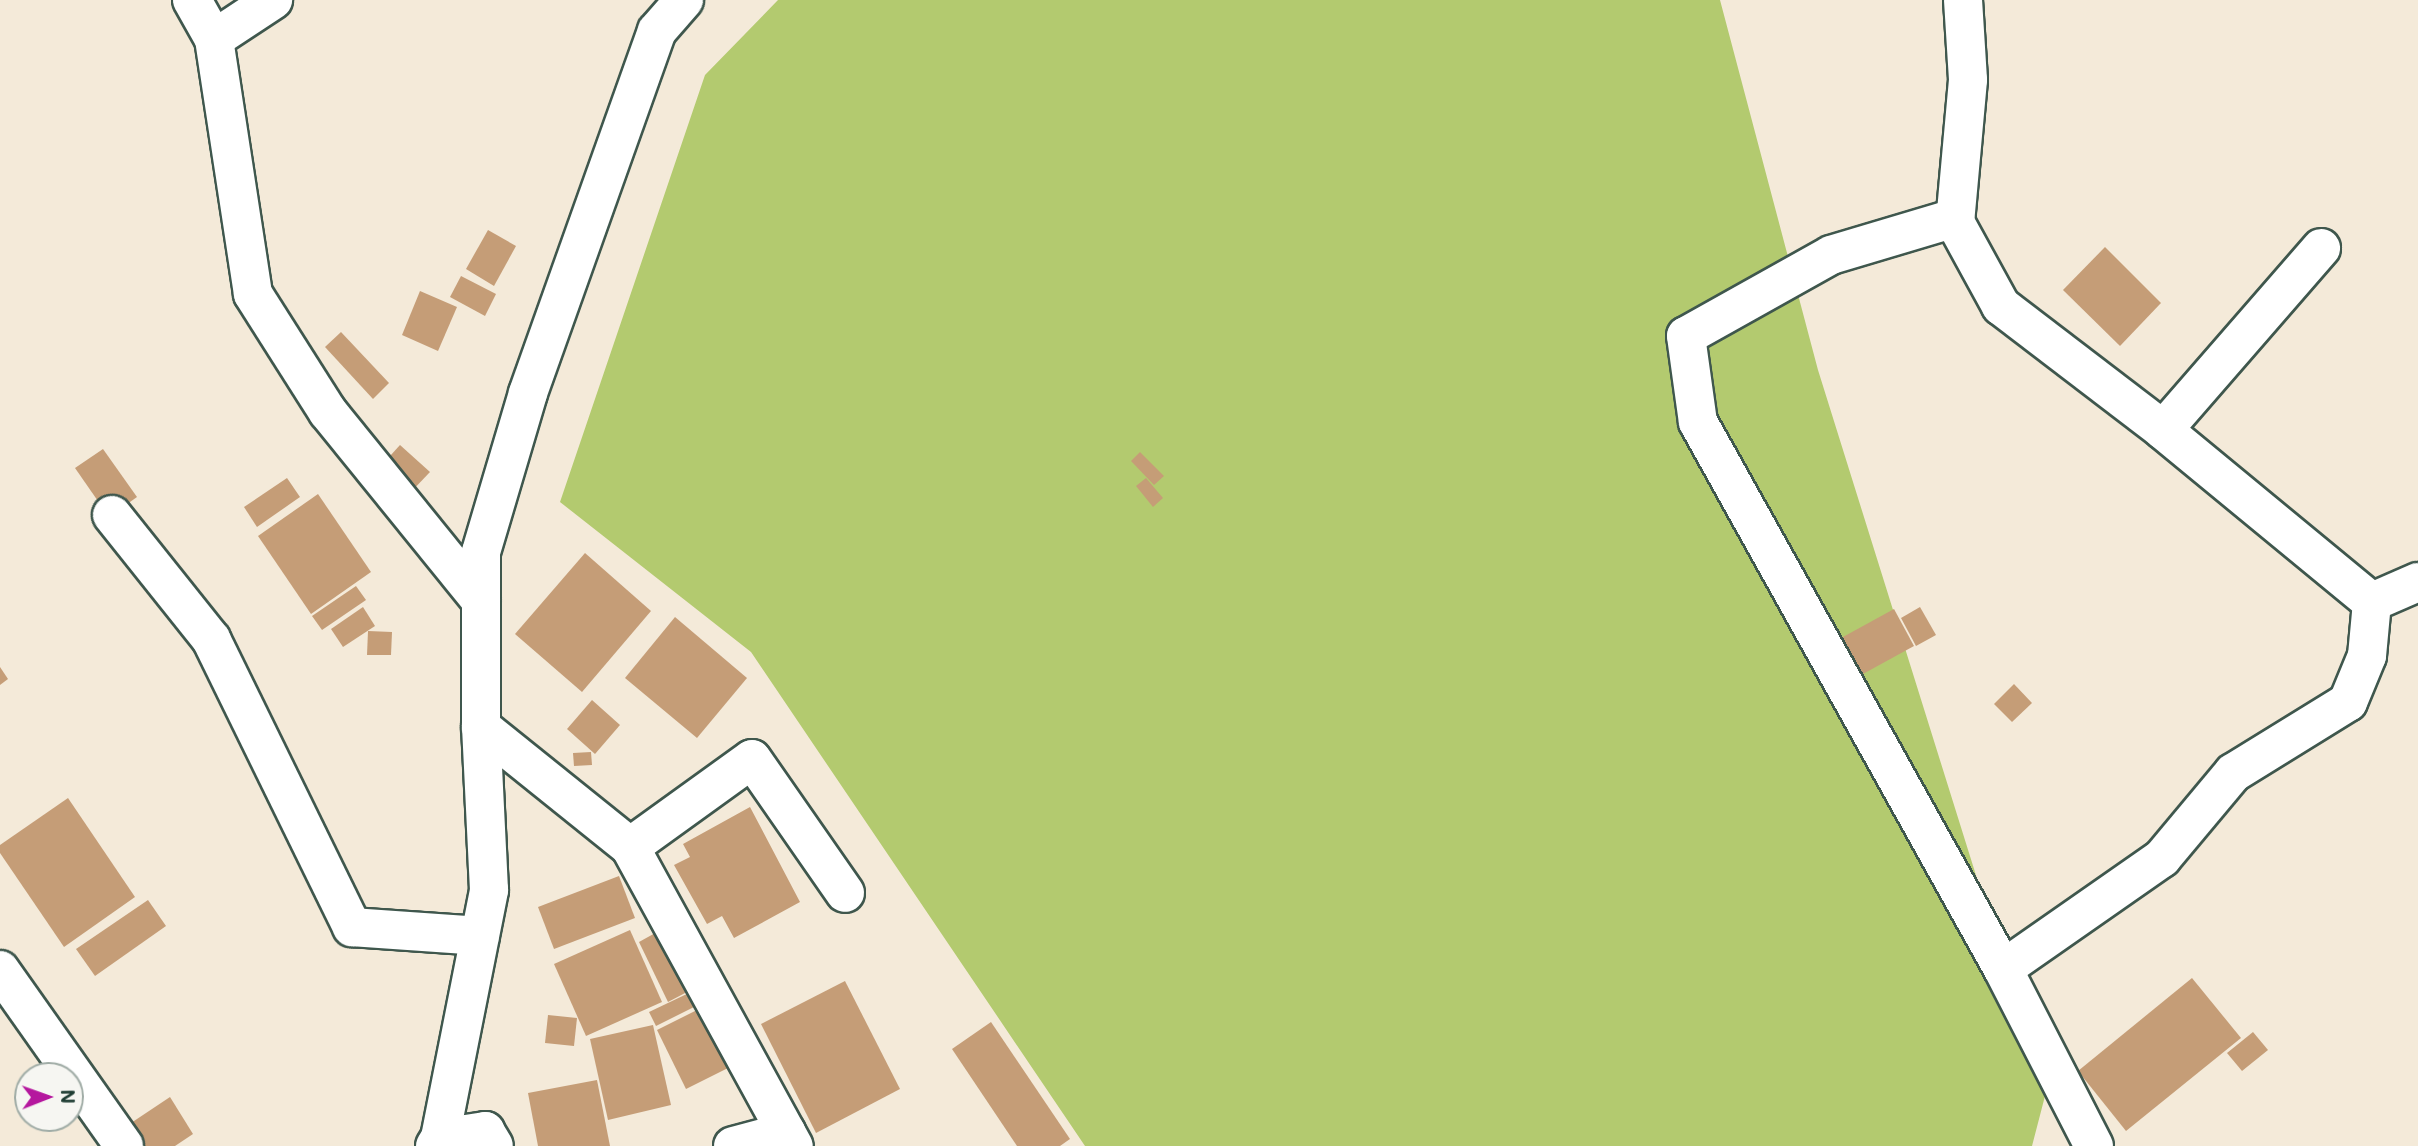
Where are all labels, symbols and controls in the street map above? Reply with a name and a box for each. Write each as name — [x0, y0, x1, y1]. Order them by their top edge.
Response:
north arrow — [14, 1062, 84, 1132]
text: N — [56, 1089, 81, 1104]

